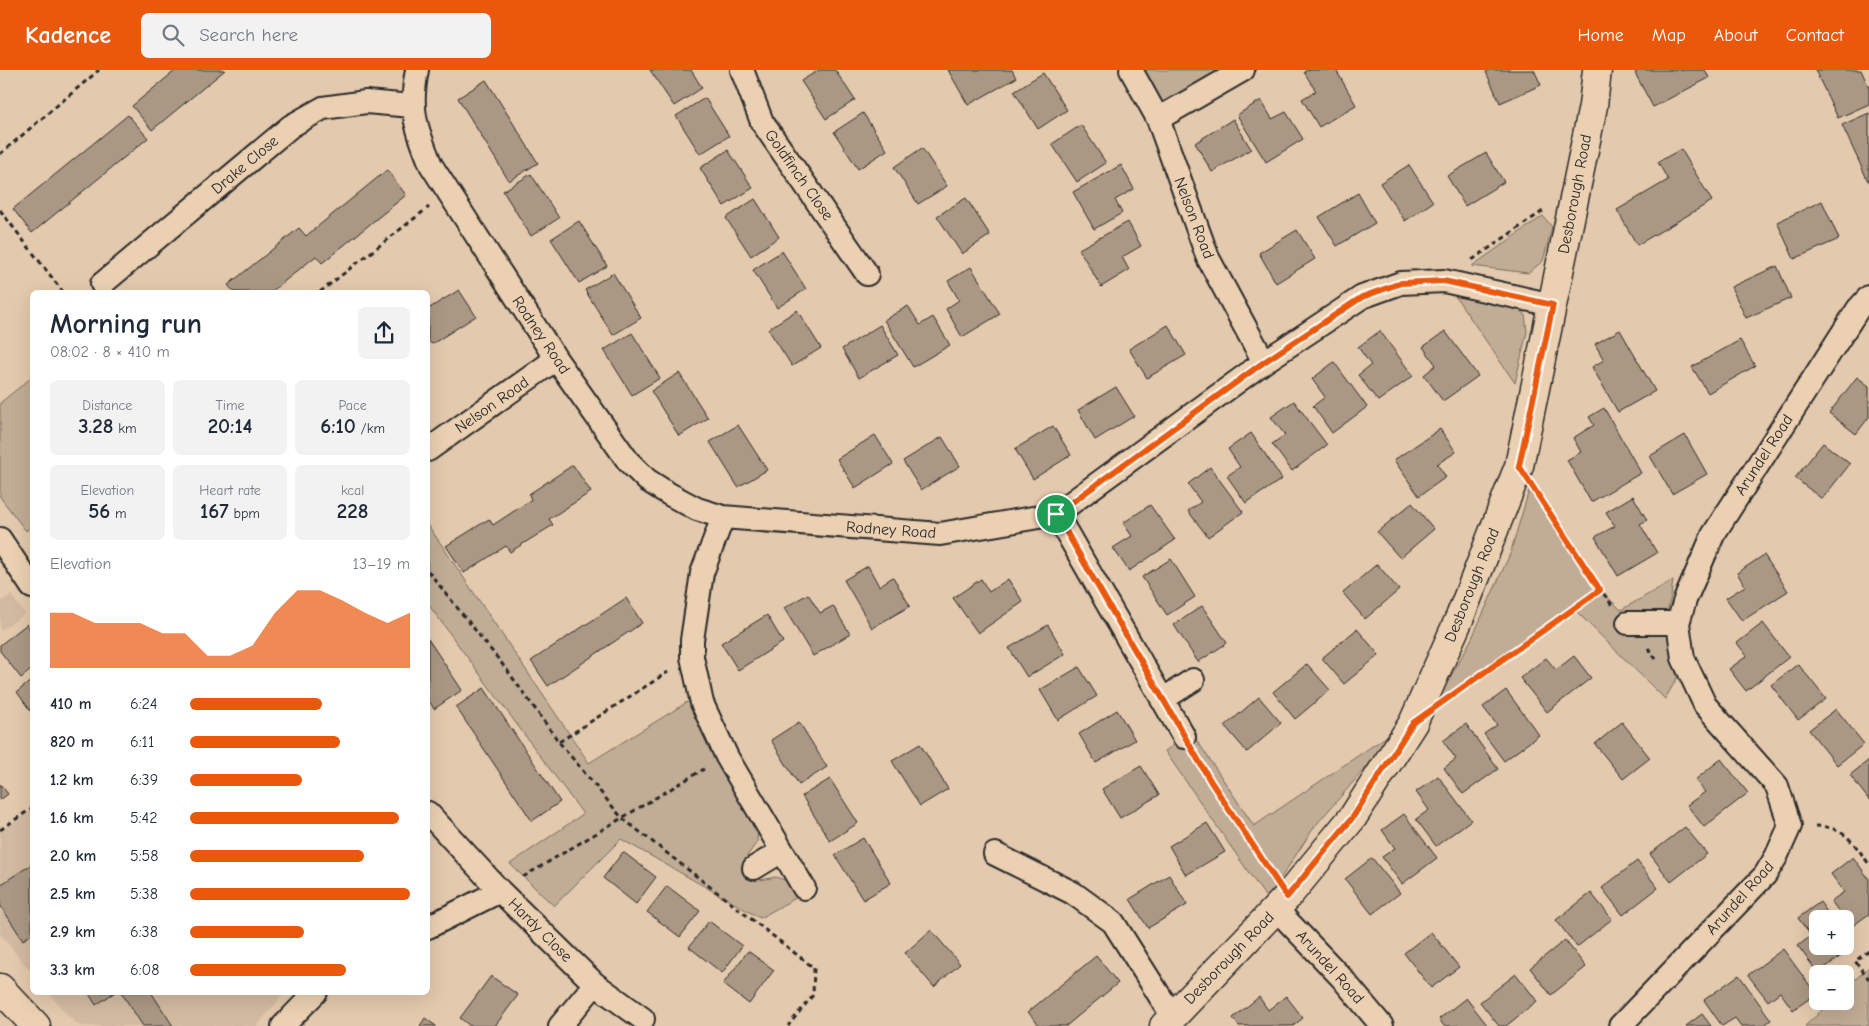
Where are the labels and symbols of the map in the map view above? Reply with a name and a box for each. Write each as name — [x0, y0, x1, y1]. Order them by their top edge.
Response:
street label: Goldfinch Close — [761, 126, 837, 224]
street label: Drake Close — [208, 132, 282, 198]
street label: Desborough Road — [1555, 133, 1595, 255]
street label: Nelson Road — [1170, 175, 1218, 261]
street label: Rodney Road — [508, 293, 574, 377]
street label: Nelson Road — [452, 373, 532, 437]
street label: Arundel Road — [1731, 411, 1797, 499]
pin — [1035, 493, 1077, 535]
street label: Rodney Road — [845, 518, 937, 542]
street label: Desborough Road — [1441, 525, 1503, 645]
street label: Arundel Road — [1702, 858, 1778, 938]
street label: Hardy Close — [504, 894, 576, 966]
street label: Desborough Road — [1180, 908, 1278, 1008]
street label: Arundel Road — [1292, 927, 1368, 1007]

